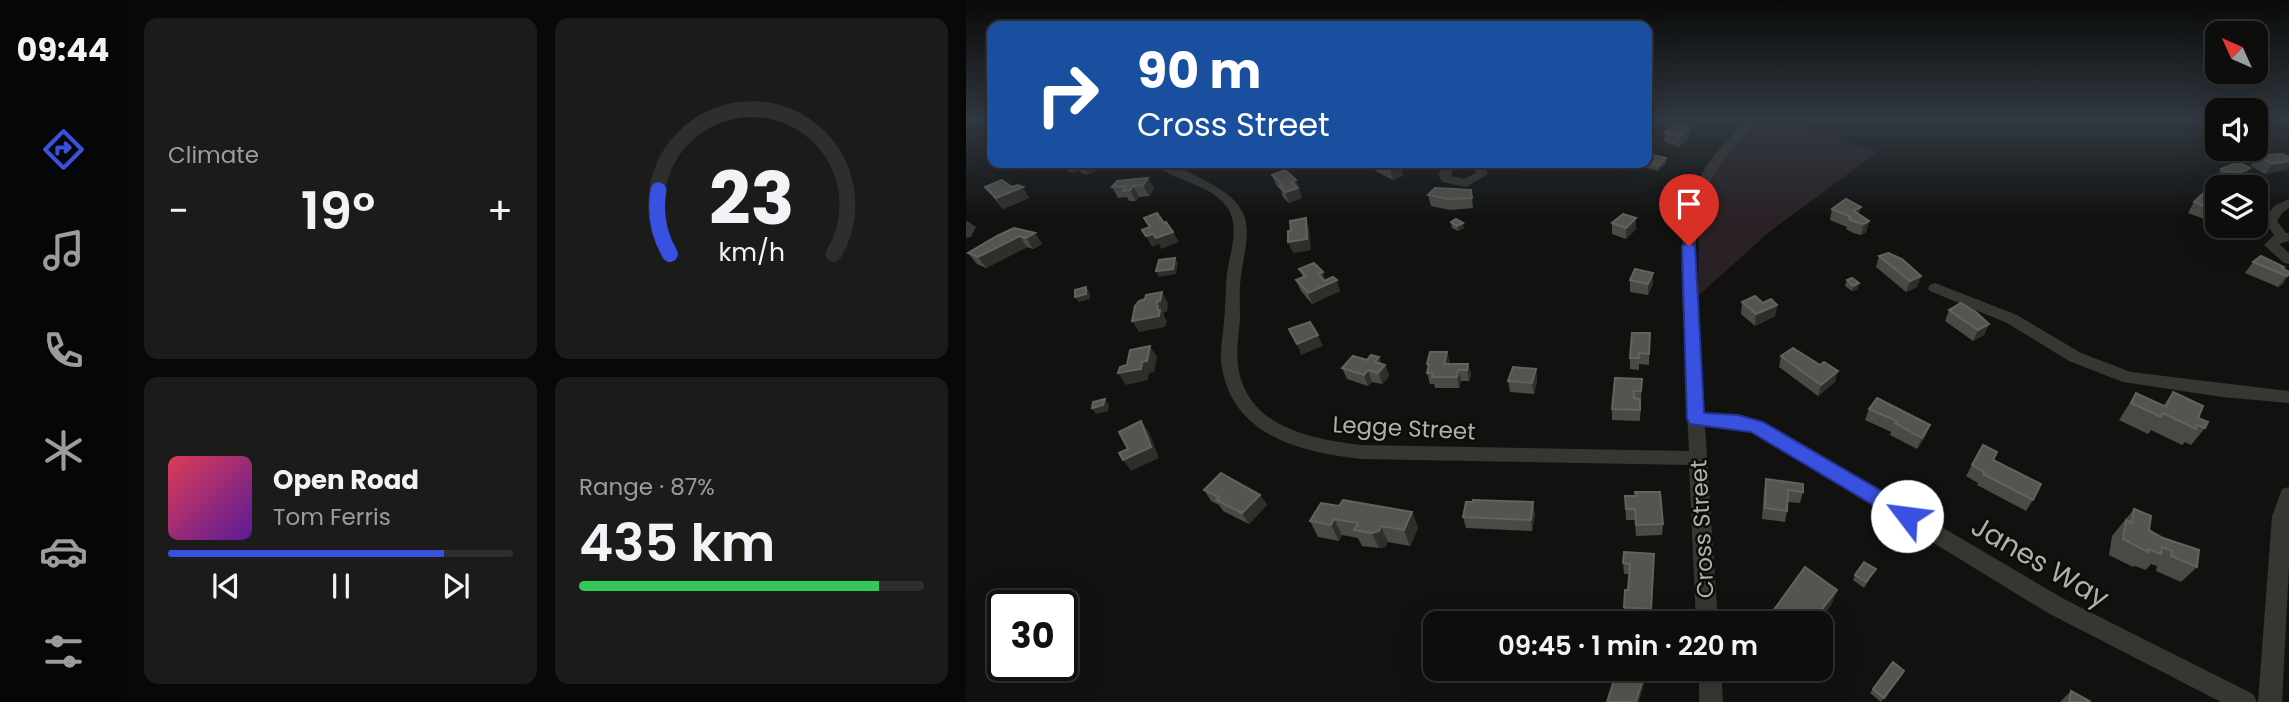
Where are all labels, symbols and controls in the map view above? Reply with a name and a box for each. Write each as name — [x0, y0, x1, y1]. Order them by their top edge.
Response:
north arrow — [2205, 21, 2268, 84]
map controls — [2205, 21, 2268, 238]
text: 09:44 — [17, 27, 109, 72]
text: 90 m — [1137, 37, 1261, 105]
icon: right — [1022, 49, 1113, 140]
button: sound — [2205, 98, 2268, 161]
text: Cross Street — [1137, 102, 1330, 147]
icon: directions — [39, 125, 88, 174]
text: Climate — [168, 139, 259, 171]
text: 23 — [709, 149, 794, 250]
text: 19° — [301, 174, 375, 247]
pin — [1659, 174, 1719, 246]
button: layers — [2205, 175, 2268, 238]
text: − — [168, 184, 189, 237]
text: + — [487, 184, 513, 237]
icon: arrive — [1670, 185, 1708, 223]
icon: music — [39, 226, 88, 275]
text: km/h — [718, 235, 785, 270]
icon: phone — [39, 326, 88, 375]
street label: Legge Street — [1332, 408, 1476, 448]
icon: climate — [39, 426, 88, 475]
street label: Cross Street — [1682, 459, 1722, 599]
text: Open Road — [273, 462, 419, 498]
text: Range · 87% — [579, 471, 715, 503]
position arrow — [1870, 479, 1944, 553]
text: Tom Ferris — [273, 501, 391, 533]
text: 435 km — [579, 506, 775, 579]
street label: Janes Way — [1964, 507, 2116, 617]
icon: car — [39, 527, 88, 576]
icon: previous — [207, 567, 245, 605]
icon: pause — [322, 567, 360, 605]
icon: next — [437, 567, 475, 605]
speed limit sign: 30 — [987, 590, 1078, 681]
icon: filters — [39, 627, 88, 676]
text: 09:45 · 1 min · 220 m — [1498, 628, 1758, 664]

